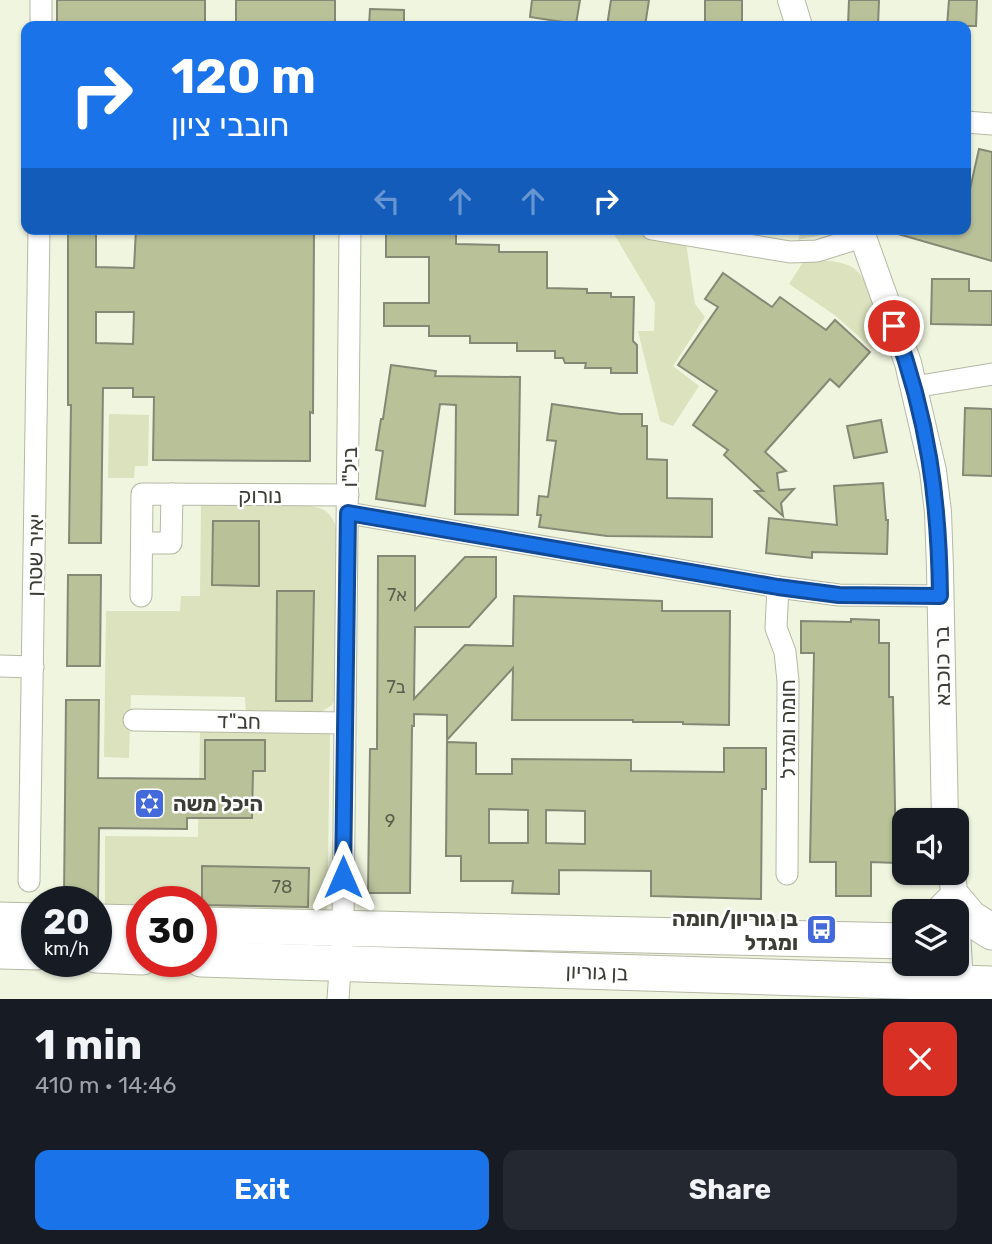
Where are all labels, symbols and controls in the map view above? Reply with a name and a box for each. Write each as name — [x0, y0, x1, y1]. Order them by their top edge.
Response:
text: 120 m — [171, 47, 316, 105]
icon: right — [56, 49, 147, 140]
text: חובבי ציון — [171, 106, 289, 144]
icon: left — [368, 182, 406, 220]
icon: ahead — [441, 182, 479, 220]
icon: ahead — [514, 182, 552, 220]
icon: right — [587, 182, 625, 220]
pin — [864, 296, 924, 356]
icon: arrive — [875, 307, 913, 345]
street label: ביל"ו — [337, 447, 362, 487]
street label: נורוק — [238, 483, 282, 508]
street label: יאיר שטרן — [22, 513, 48, 597]
house number: 7א — [387, 584, 407, 606]
street label: בר כוכבא — [929, 626, 955, 706]
house number: 7ב — [386, 676, 406, 698]
street label: חומה ומגדל — [775, 679, 800, 779]
street label: חב"ד — [217, 708, 261, 734]
synagogue icon: היכל משה — [133, 786, 167, 820]
place label: היכל משה — [173, 791, 263, 816]
map controls — [892, 808, 969, 976]
button: sound — [892, 808, 969, 885]
house number: 9 — [385, 810, 395, 832]
position arrow — [306, 840, 380, 914]
house number: 78 — [272, 876, 292, 898]
speed limit sign: 30 — [126, 886, 217, 977]
button: layers — [892, 899, 969, 976]
text: 20 — [43, 901, 90, 943]
place label: בן גוריון/חומה ומגדל — [672, 906, 798, 955]
bus stop icon: בן גוריון/חומה ומגדל — [804, 913, 838, 947]
text: km/h — [44, 938, 89, 960]
street label: בן גוריון — [565, 958, 629, 986]
text: 1 min — [35, 1020, 142, 1070]
button: close — [883, 1022, 957, 1096]
text: 410 m · 14:46 — [35, 1071, 176, 1099]
button: Exit — [35, 1150, 489, 1230]
button: Share — [503, 1150, 957, 1230]

